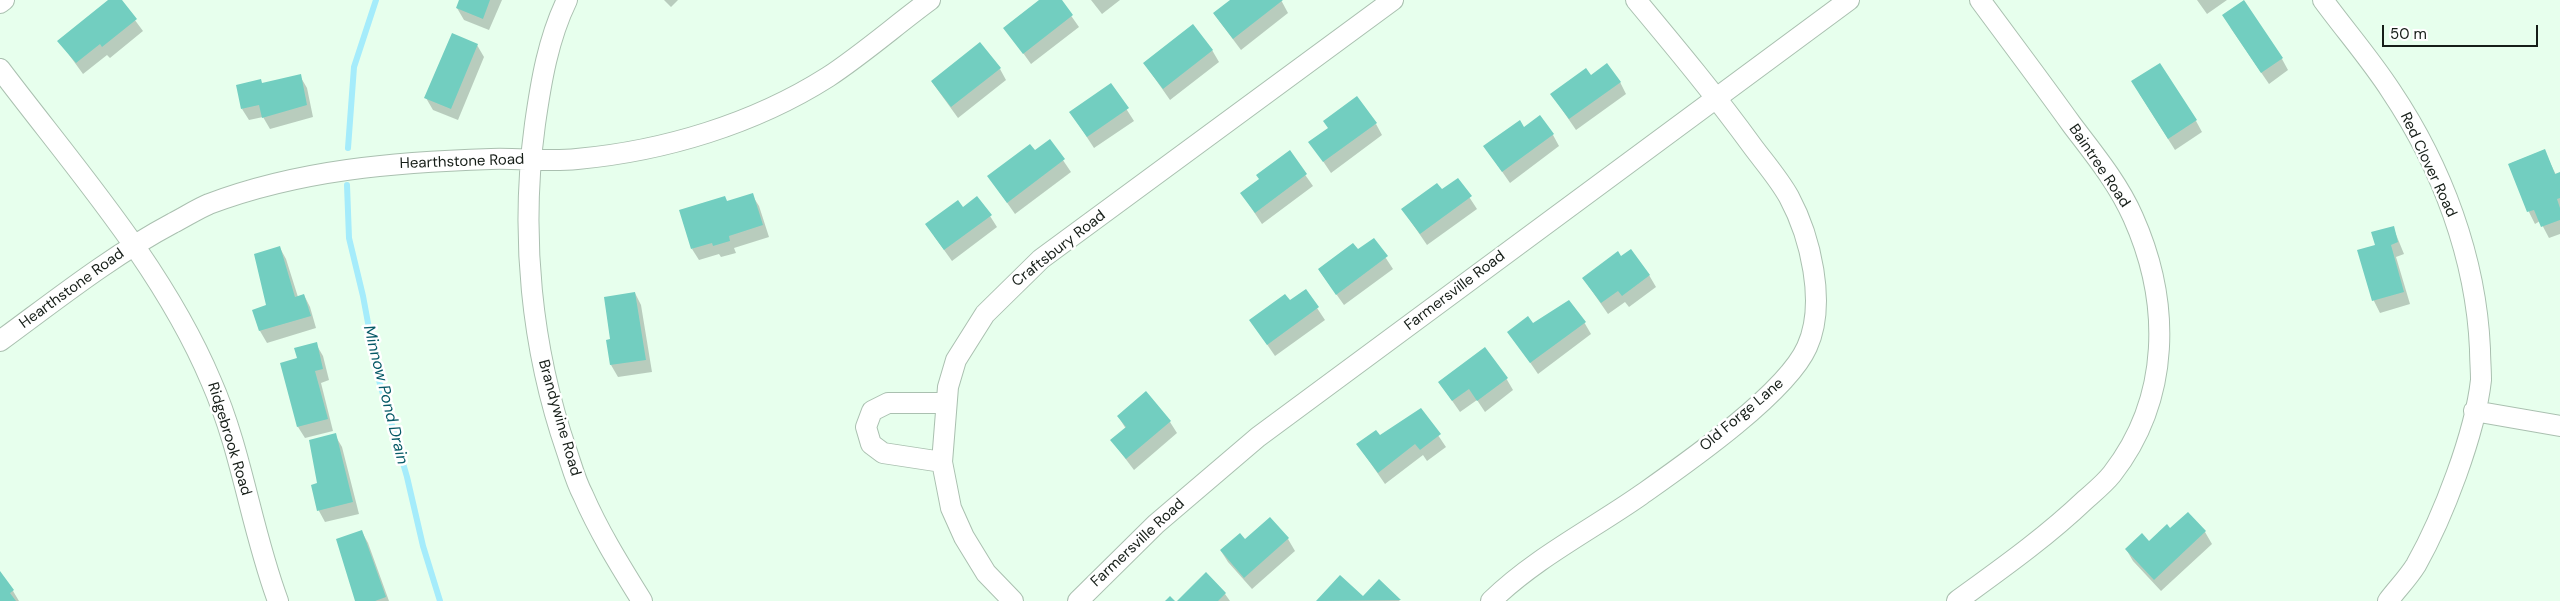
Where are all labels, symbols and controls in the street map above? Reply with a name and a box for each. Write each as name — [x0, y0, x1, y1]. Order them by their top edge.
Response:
scale bar — [2385, 15, 2541, 47]
text: 50 m — [2390, 24, 2427, 44]
street label: Red Clover Road — [2396, 110, 2460, 220]
street label: Baintree Road — [2065, 121, 2133, 211]
street label: Hearthstone Road — [399, 151, 525, 173]
street label: Craftsbury Road — [1009, 207, 1109, 291]
street label: Hearthstone Road — [16, 245, 128, 333]
street label: Farmersville Road — [1401, 247, 1509, 335]
water label: Minnow Pond Drain — [358, 323, 412, 467]
street label: Brandywine Road — [534, 358, 584, 478]
street label: Old Forge Lane — [1696, 375, 1788, 455]
street label: Ridgebrook Road — [203, 380, 255, 498]
street label: Farmersville Road — [1087, 495, 1189, 591]

